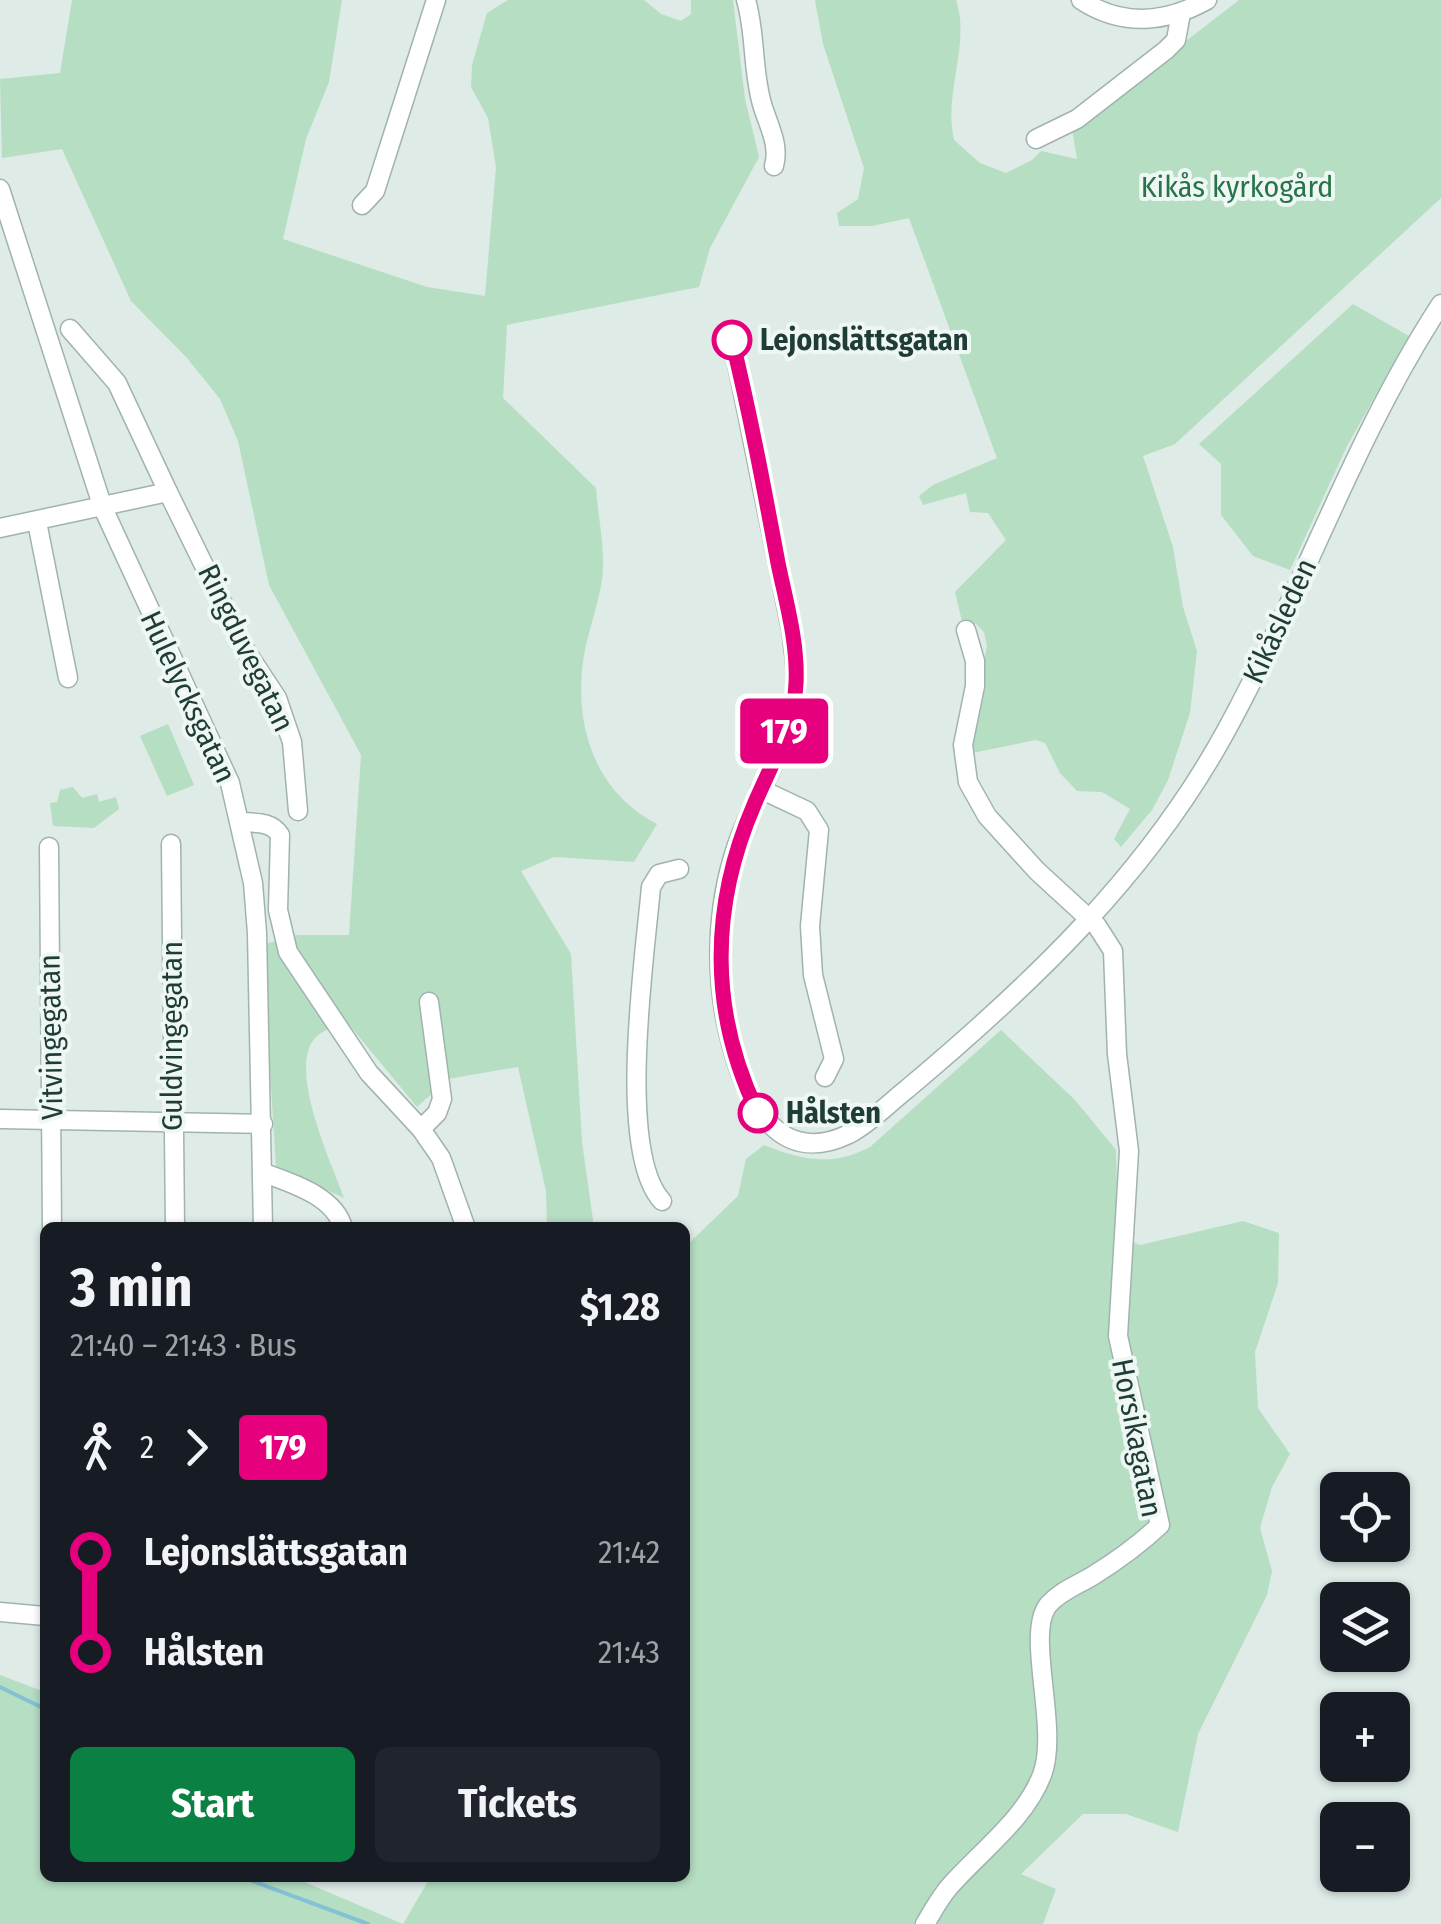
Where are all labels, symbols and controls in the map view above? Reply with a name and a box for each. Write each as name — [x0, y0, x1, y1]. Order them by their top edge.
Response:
park label: Kikås kyrkogård — [1141, 169, 1333, 205]
marker: Lejonslättsgatan — [713, 321, 751, 359]
place label: Lejonslättsgatan — [760, 322, 968, 358]
street label: Kikåsleden — [1235, 553, 1325, 689]
street label: Ringduvegatan — [190, 559, 302, 737]
street label: Hulelycksgatan — [133, 605, 243, 789]
line badge: 179 — [726, 698, 842, 764]
text: 179 — [760, 710, 808, 752]
street label: Guldvingegatan — [154, 941, 190, 1131]
street label: Vitvingegatan — [32, 954, 70, 1120]
marker: Hålsten — [739, 1094, 777, 1132]
place label: Hålsten — [786, 1095, 881, 1131]
text: 3 min — [70, 1255, 193, 1321]
text: $1.28 — [580, 1284, 660, 1330]
text: 21:40 – 21:43 · Bus — [70, 1326, 297, 1364]
street label: Horsikagatan — [1104, 1356, 1170, 1520]
icon: walk — [70, 1420, 125, 1475]
icon: forward — [169, 1420, 224, 1475]
text: 179 — [259, 1426, 307, 1468]
text: 2 — [140, 1428, 154, 1466]
map controls — [1320, 1472, 1410, 1892]
button: locate — [1320, 1472, 1410, 1562]
text: Lejonslättsgatan — [144, 1529, 408, 1575]
text: 21:42 — [598, 1533, 660, 1571]
button: layers — [1320, 1582, 1410, 1672]
text: Hålsten — [144, 1629, 264, 1675]
text: 21:43 — [598, 1633, 660, 1671]
button: + — [1320, 1692, 1410, 1782]
button: Start — [70, 1747, 355, 1862]
button: Tickets — [375, 1747, 660, 1862]
button: − — [1320, 1802, 1410, 1892]

